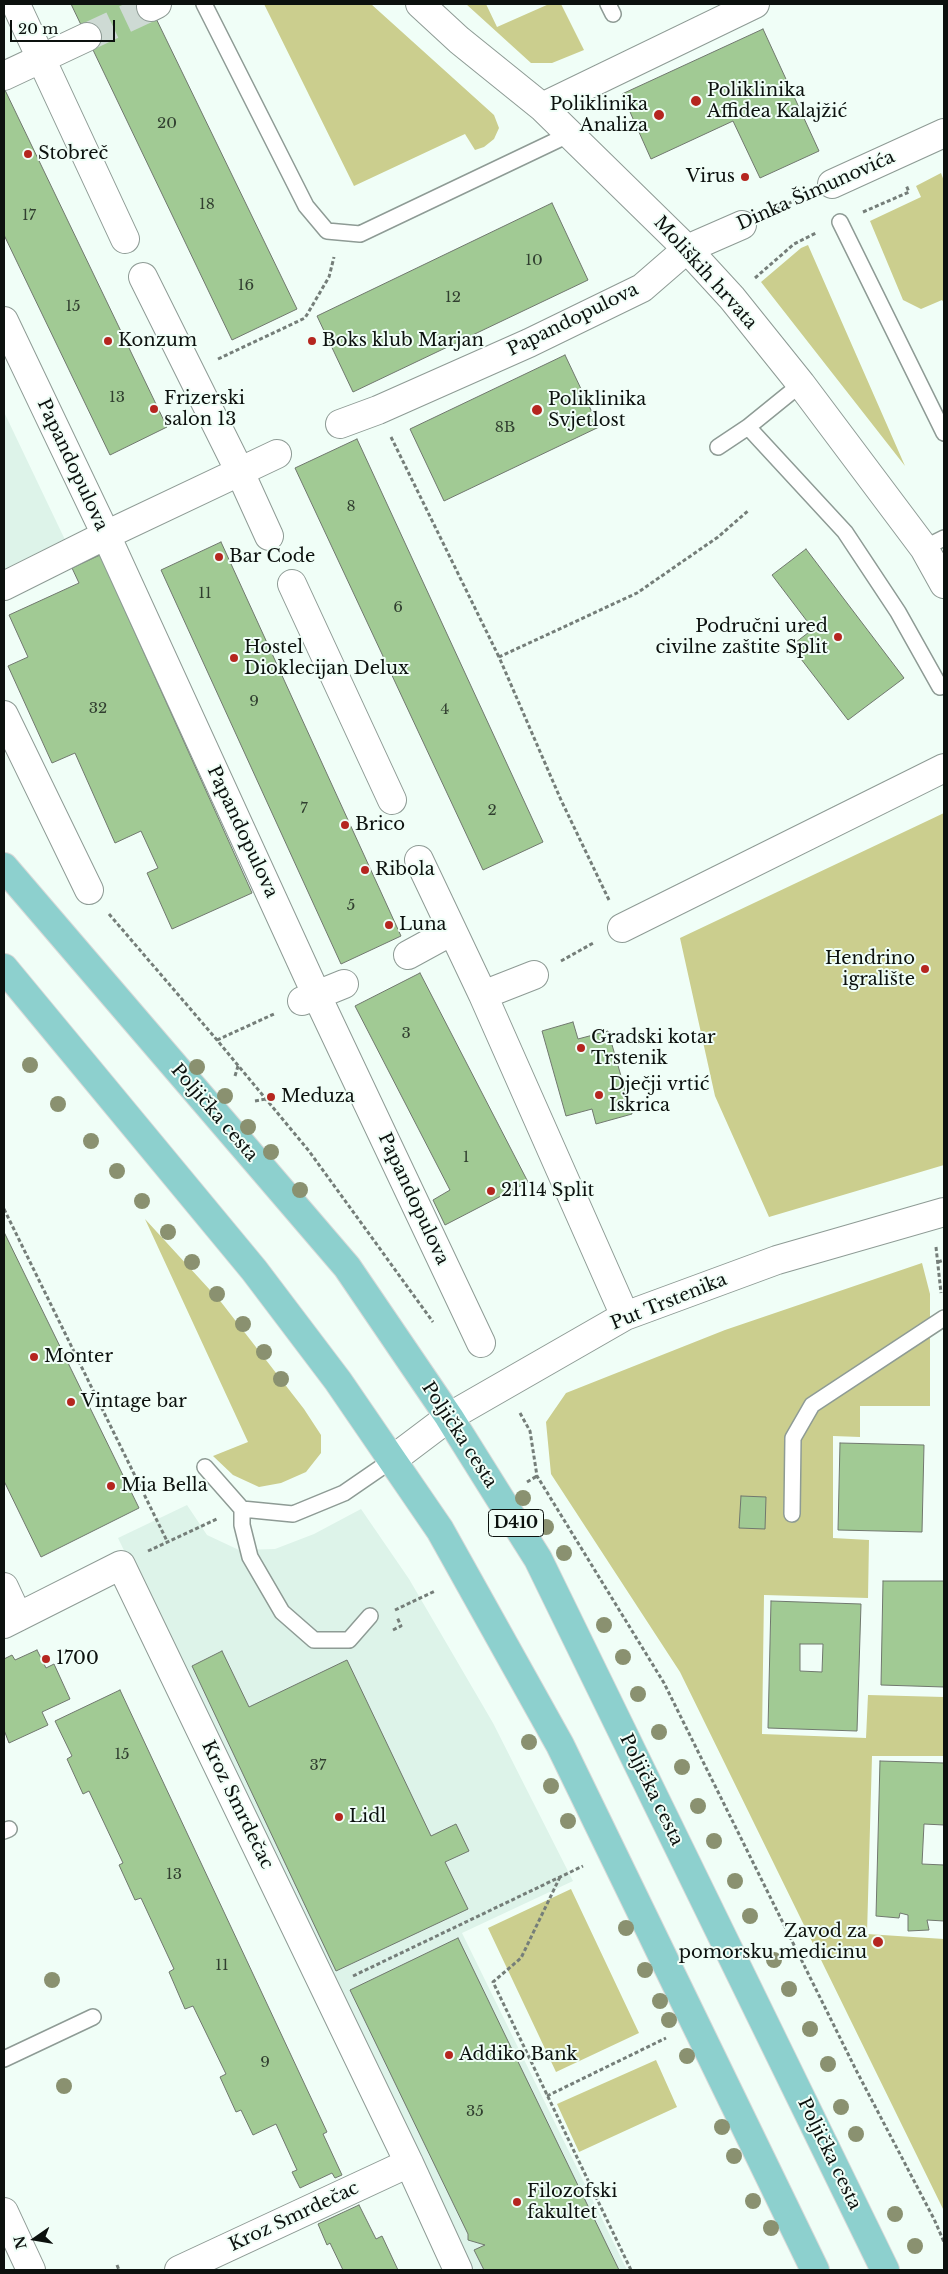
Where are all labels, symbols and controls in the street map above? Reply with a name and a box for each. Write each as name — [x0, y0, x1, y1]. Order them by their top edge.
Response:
scale bar — [12, 10, 118, 42]
text: 20 m — [18, 19, 58, 38]
place label: Poliklinika Affidea Kalajžić — [707, 80, 847, 122]
place label: Poliklinika Analiza — [550, 94, 648, 136]
marker: Poliklinika Affidea Kalajžić — [689, 94, 703, 108]
marker: Poliklinika Analiza — [652, 108, 666, 122]
house number: 20 — [157, 115, 177, 133]
place label: Stobreč — [38, 143, 108, 165]
street label: Dinka Šimunovića — [734, 146, 898, 236]
marker: Stobreč — [22, 148, 34, 160]
place label: Virus — [686, 166, 735, 188]
marker: Virus — [739, 171, 751, 183]
house number: 18 — [199, 196, 215, 214]
house number: 17 — [22, 207, 36, 225]
street label: Moliških hrvata — [649, 212, 761, 334]
house number: 10 — [525, 252, 543, 270]
house number: 16 — [238, 277, 254, 295]
street label: Papandopulova — [504, 279, 642, 361]
house number: 12 — [445, 289, 461, 307]
house number: 15 — [65, 298, 81, 316]
place label: Konzum — [118, 330, 197, 352]
place label: Boks klub Marjan — [322, 330, 484, 352]
marker: Konzum — [102, 335, 114, 347]
marker: Boks klub Marjan — [306, 335, 318, 347]
place label: Frizerski salon 13 — [164, 388, 245, 430]
house number: 13 — [109, 389, 125, 407]
place label: Poliklinika Svjetlost — [548, 389, 646, 432]
street label: Papandopulova — [32, 396, 112, 534]
marker: Frizerski salon 13 — [148, 403, 160, 415]
marker: Poliklinika Svjetlost — [530, 403, 544, 417]
house number: 8B — [495, 419, 515, 437]
house number: 8 — [346, 498, 356, 516]
place label: Bar Code — [229, 546, 315, 568]
marker: Bar Code — [213, 551, 225, 563]
house number: 11 — [198, 585, 212, 603]
house number: 6 — [393, 599, 403, 617]
place label: Područni ured civilne zaštite Split — [656, 616, 828, 659]
marker: Područni ured civilne zaštite Split — [832, 631, 844, 643]
place label: Hostel Dioklecijan Delux — [244, 637, 409, 680]
marker: Hostel Dioklecijan Delux — [228, 652, 240, 664]
house number: 9 — [249, 693, 259, 711]
house number: 32 — [89, 700, 107, 718]
house number: 4 — [441, 701, 449, 719]
street label: Papandopulova — [202, 763, 282, 901]
house number: 7 — [300, 800, 308, 818]
house number: 2 — [487, 802, 497, 820]
place label: Brico — [355, 814, 405, 836]
marker: Brico — [339, 819, 351, 831]
place label: Ribola — [375, 859, 435, 881]
marker: Ribola — [359, 864, 371, 876]
house number: 5 — [347, 897, 355, 915]
place label: Luna — [399, 914, 447, 936]
marker: Luna — [383, 919, 395, 931]
place label: Hendrino igralište — [825, 948, 915, 991]
marker: Hendrino igralište — [919, 963, 931, 975]
house number: 3 — [401, 1025, 411, 1043]
place label: Gradski kotar Trstenik — [591, 1027, 716, 1070]
marker: Gradski kotar Trstenik — [575, 1042, 587, 1054]
street label: Poljička cesta — [166, 1060, 262, 1166]
place label: Dječji vrtić Iskrica — [609, 1074, 709, 1116]
place label: Meduza — [281, 1086, 355, 1108]
marker: Dječji vrtić Iskrica — [593, 1089, 605, 1101]
marker: Meduza — [265, 1091, 277, 1103]
street label: Papandopulova — [373, 1130, 453, 1268]
house number: 1 — [463, 1149, 469, 1167]
place label: 21114 Split — [501, 1180, 594, 1202]
marker: 21114 Split — [485, 1185, 497, 1197]
street label: Put Trstenika — [608, 1269, 730, 1335]
place label: Monter — [44, 1346, 113, 1368]
marker: Monter — [28, 1351, 40, 1363]
street label: Poljička cesta — [417, 1378, 501, 1492]
place label: Vintage bar — [81, 1391, 187, 1413]
marker: Vintage bar — [65, 1396, 77, 1408]
place label: Mia Bella — [121, 1475, 208, 1497]
marker: Mia Bella — [105, 1480, 117, 1492]
road number: D410 — [488, 1510, 544, 1536]
place label: 1700 — [56, 1648, 99, 1670]
marker: 1700 — [40, 1653, 52, 1665]
street label: Poljička cesta — [615, 1731, 687, 1849]
street label: Kroz Smrdečac — [197, 1737, 277, 1873]
house number: 15 — [114, 1746, 130, 1764]
house number: 37 — [310, 1757, 326, 1775]
place label: Lidl — [349, 1806, 386, 1828]
marker: Lidl — [333, 1811, 345, 1823]
house number: 13 — [166, 1866, 182, 1884]
place label: Zavod za pomorsku medicinu — [679, 1921, 867, 1964]
marker: Zavod za pomorsku medicinu — [871, 1935, 885, 1949]
house number: 11 — [215, 1957, 229, 1975]
place label: Addiko Bank — [459, 2044, 578, 2066]
marker: Addiko Bank — [443, 2049, 455, 2061]
house number: 9 — [260, 2054, 270, 2072]
street label: Poljička cesta — [793, 2095, 865, 2213]
house number: 35 — [466, 2103, 484, 2121]
street label: Kroz Smrdečac — [226, 2178, 362, 2256]
place label: Filozofski fakultet — [527, 2181, 617, 2224]
marker: Filozofski fakultet — [511, 2196, 523, 2208]
north arrow — [10, 2214, 60, 2264]
text: N — [10, 2234, 31, 2251]

